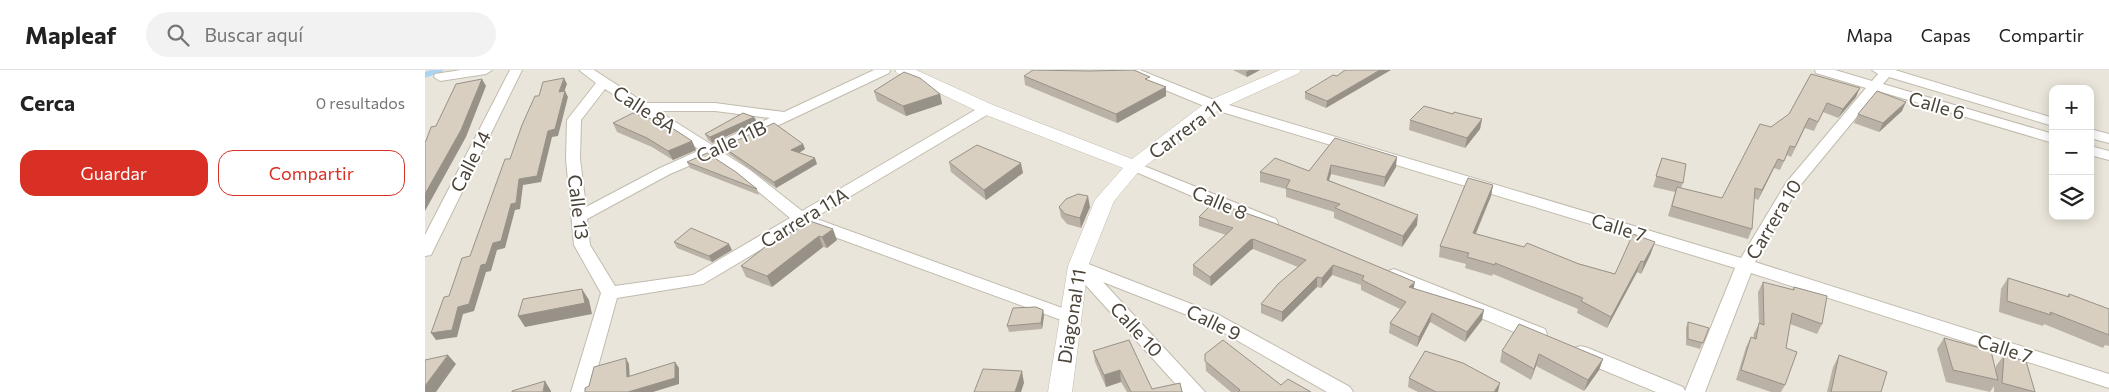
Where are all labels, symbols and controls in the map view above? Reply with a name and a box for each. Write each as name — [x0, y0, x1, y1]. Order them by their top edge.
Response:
search box — [146, 12, 496, 57]
text: Mapleaf — [25, 20, 116, 49]
icon: search — [164, 21, 192, 49]
text: Buscar aquí — [204, 23, 303, 46]
text: Mapa — [1846, 24, 1893, 46]
text: Capas — [1921, 24, 1971, 46]
text: Compartir — [1999, 24, 2084, 46]
street label: Calle 8A — [609, 80, 681, 138]
map controls — [2049, 85, 2094, 220]
button: + — [2049, 85, 2094, 130]
street label: Calle 6 — [1906, 86, 1968, 124]
text: Cerca — [20, 90, 75, 115]
text: 0 resultados — [316, 93, 405, 112]
street label: Carrera 11 — [1144, 95, 1226, 163]
street label: Calle 11B — [692, 115, 770, 167]
street label: Calle 14 — [445, 126, 495, 196]
button: − — [2049, 130, 2094, 175]
button: Guardar — [20, 150, 208, 196]
button: Compartir — [218, 150, 405, 196]
street label: Calle 13 — [564, 173, 594, 241]
street label: Carrera 10 — [1740, 175, 1806, 263]
button: layers — [2049, 175, 2094, 220]
street label: Calle 8 — [1189, 180, 1251, 224]
street label: Carrera 11A — [756, 182, 852, 252]
street label: Calle 7 — [1589, 208, 1649, 246]
street label: Diagonal 11 — [1052, 267, 1090, 365]
street label: Calle 10 — [1106, 297, 1168, 361]
street label: Calle 9 — [1183, 299, 1245, 345]
street label: Calle 7 — [1975, 328, 2035, 368]

